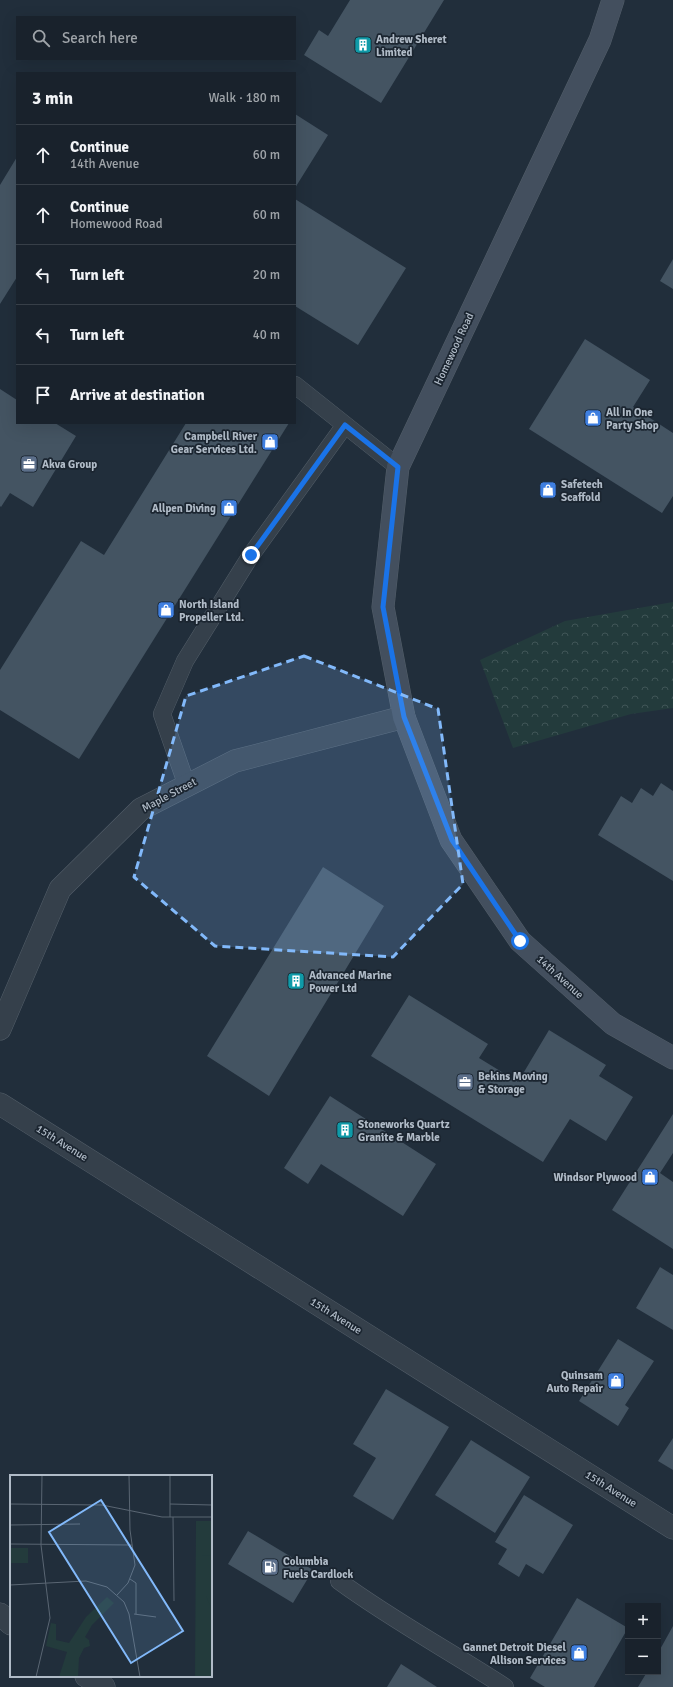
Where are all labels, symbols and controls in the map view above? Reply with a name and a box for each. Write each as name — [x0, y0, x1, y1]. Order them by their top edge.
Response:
search box — [16, 16, 296, 60]
icon: search — [30, 27, 52, 49]
text: Search here — [62, 29, 138, 47]
place label: Andrew Sheret Limited — [376, 33, 447, 59]
building icon: Andrew Sheret Limited — [353, 35, 373, 55]
text: 3 min — [32, 88, 73, 109]
text: Walk · 180 m — [209, 90, 280, 106]
text: Continue — [70, 138, 129, 156]
icon: ahead — [32, 144, 54, 166]
text: 60 m — [253, 147, 280, 163]
text: 14th Avenue — [70, 156, 139, 172]
text: Continue — [70, 198, 129, 216]
icon: ahead — [32, 204, 54, 226]
text: 60 m — [253, 207, 280, 223]
text: Homewood Road — [70, 216, 163, 232]
icon: left — [32, 264, 54, 286]
text: Turn left — [70, 266, 124, 284]
text: 20 m — [253, 267, 280, 283]
street label: Homewood Road — [432, 311, 477, 387]
icon: left — [32, 324, 54, 346]
text: Turn left — [70, 326, 124, 344]
text: 40 m — [253, 327, 280, 343]
icon: arrive — [32, 384, 54, 406]
text: Arrive at destination — [70, 386, 205, 404]
place label: All In One Party Shop — [606, 406, 659, 432]
shop icon: All In One Party Shop — [583, 408, 603, 428]
place label: Campbell River Gear Services Ltd. — [171, 430, 258, 456]
shop icon: Campbell River Gear Services Ltd. — [260, 432, 280, 452]
office icon: Akva Group — [19, 454, 39, 474]
place label: Akva Group — [42, 458, 97, 471]
place label: Safetech Scaffold — [561, 478, 603, 504]
shop icon: Safetech Scaffold — [538, 480, 558, 500]
shop icon: Allpen Diving — [219, 498, 239, 518]
place label: Allpen Diving — [152, 502, 216, 515]
route end — [242, 546, 260, 564]
place label: North Island Propeller Ltd. — [179, 598, 244, 624]
shop icon: North Island Propeller Ltd. — [156, 600, 176, 620]
street label: Maple Street — [139, 775, 199, 815]
route start — [511, 932, 529, 950]
street label: 14th Avenue — [534, 953, 586, 1001]
place label: Advanced Marine Power Ltd — [309, 969, 392, 995]
building icon: Advanced Marine Power Ltd — [286, 971, 306, 991]
place label: Bekins Moving & Storage — [478, 1070, 548, 1096]
office icon: Bekins Moving & Storage — [455, 1072, 475, 1092]
place label: Stoneworks Quartz Granite & Marble — [358, 1118, 450, 1144]
building icon: Stoneworks Quartz Granite & Marble — [335, 1120, 355, 1140]
street label: 15th Avenue — [34, 1122, 90, 1164]
shop icon: Windsor Plywood — [640, 1167, 660, 1187]
place label: Windsor Plywood — [554, 1171, 637, 1184]
street label: 15th Avenue — [308, 1295, 364, 1337]
place label: Quinsam Auto Repair — [547, 1369, 604, 1395]
shop icon: Quinsam Auto Repair — [606, 1371, 626, 1391]
street label: 15th Avenue — [583, 1468, 639, 1510]
inset map — [10, 1475, 212, 1677]
place label: Columbia Fuels Cardlock — [283, 1555, 354, 1581]
fuel station icon: Columbia Fuels Cardlock — [260, 1557, 280, 1577]
map controls — [625, 1603, 661, 1675]
button: + — [625, 1603, 661, 1639]
button: − — [625, 1639, 661, 1675]
place label: Gannet Detroit Diesel Allison Services — [463, 1641, 567, 1667]
shop icon: Gannet Detroit Diesel Allison Services — [569, 1643, 589, 1663]

